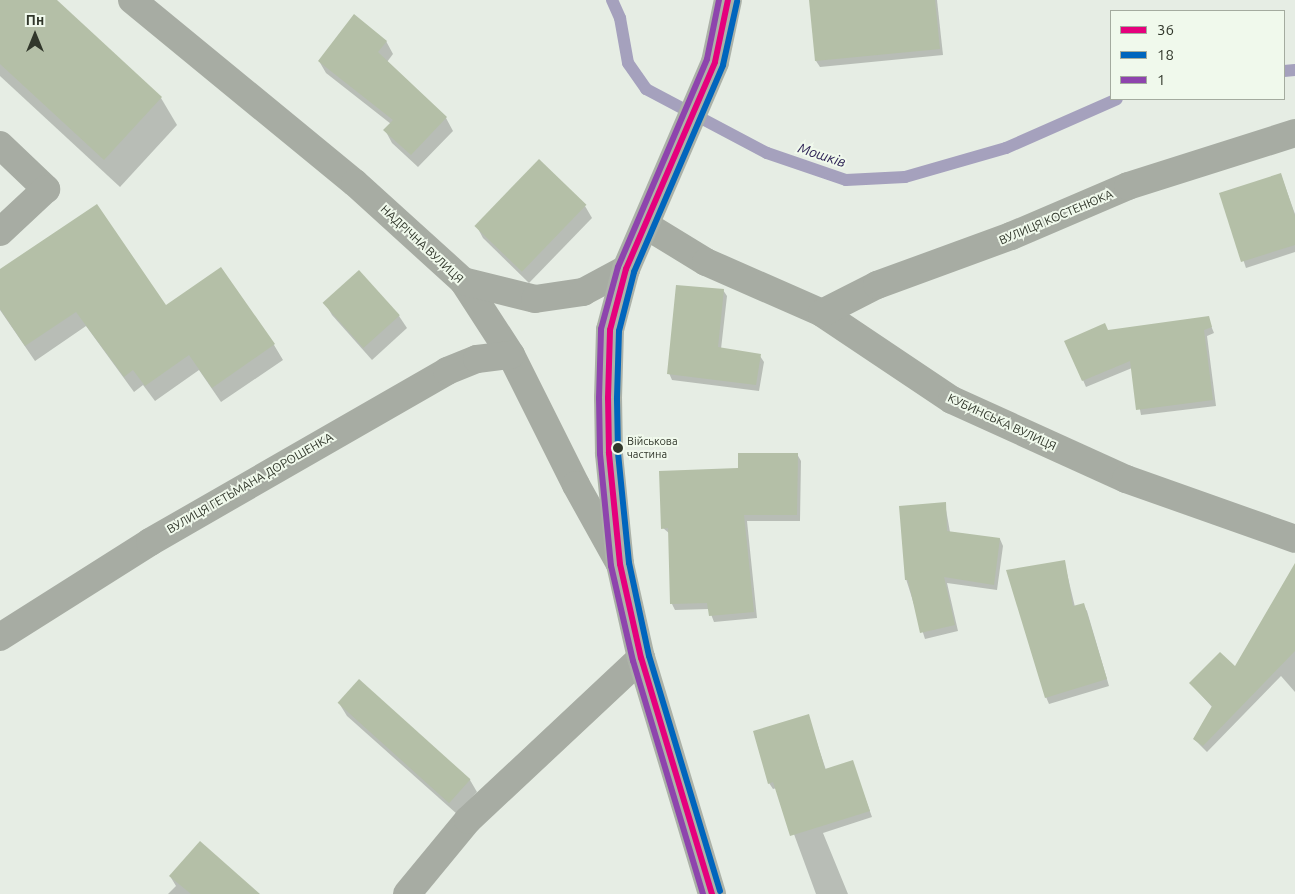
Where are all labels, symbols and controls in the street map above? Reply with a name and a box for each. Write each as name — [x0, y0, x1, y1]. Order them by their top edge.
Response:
north arrow — [10, 10, 60, 60]
legend — [1110, 10, 1285, 100]
text: Пн — [26, 12, 44, 28]
text: 36 — [1157, 21, 1174, 38]
text: 18 — [1157, 46, 1174, 63]
text: 1 — [1157, 71, 1165, 88]
water label: Мошків — [796, 139, 848, 171]
street label: ВУЛИЦЯ КОСТЕНЮКА — [997, 186, 1115, 248]
street label: НАДРІЧНА ВУЛИЦЯ — [378, 202, 466, 286]
street label: КУБИНСЬКА ВУЛИЦЯ — [946, 391, 1058, 453]
street label: ВУЛИЦЯ ГЕТЬМАНА ДОРОШЕНКА — [164, 429, 336, 537]
place label: Військова частина — [627, 435, 678, 461]
marker: Військова частина — [613, 443, 623, 453]

